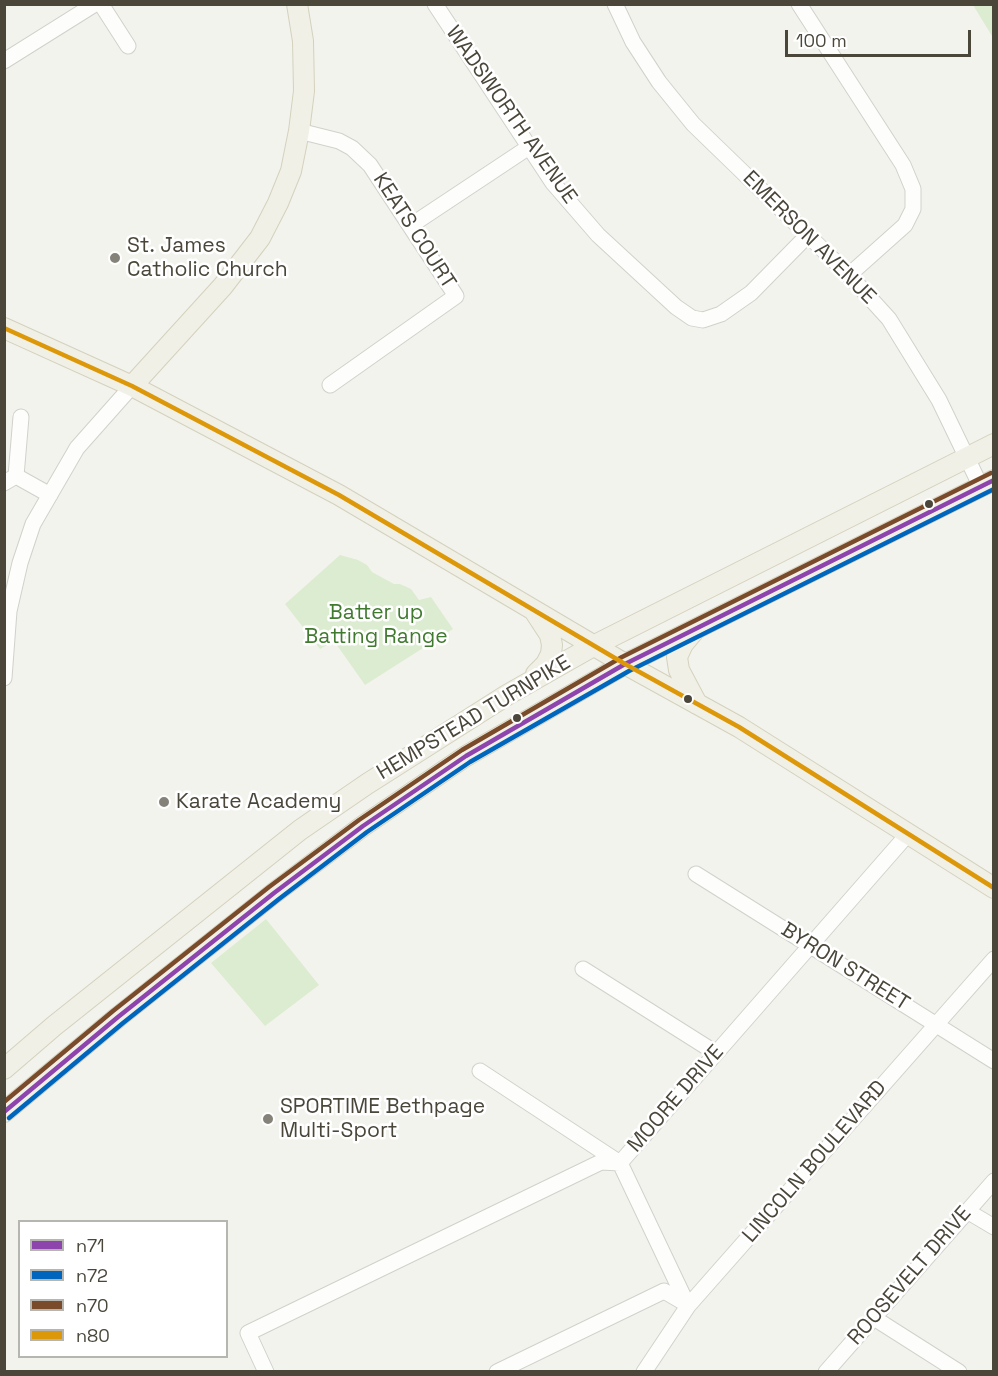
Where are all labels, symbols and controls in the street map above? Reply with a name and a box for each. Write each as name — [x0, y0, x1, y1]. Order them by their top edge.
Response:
scale bar — [788, 18, 974, 56]
street label: WADSWORTH AVENUE — [440, 21, 582, 209]
text: 100 m — [796, 29, 847, 52]
street label: EMERSON AVENUE — [737, 166, 881, 310]
street label: KEATS COURT — [367, 168, 461, 294]
place label: St. James Catholic Church — [127, 233, 288, 283]
marker: St. James Catholic Church — [108, 251, 122, 265]
unlabelled marker — [923, 498, 935, 510]
park label: Batter up Batting Range — [304, 600, 448, 650]
street label: HEMPSTEAD TURNPIKE — [373, 650, 575, 786]
unlabelled marker — [682, 693, 694, 705]
unlabelled marker — [511, 712, 523, 724]
place label: Karate Academy — [176, 789, 341, 815]
marker: Karate Academy — [157, 795, 171, 809]
street label: BYRON STREET — [776, 917, 914, 1017]
street label: MOORE DRIVE — [623, 1040, 729, 1158]
street label: LINCOLN BOULEVARD — [738, 1076, 892, 1248]
place label: SPORTIME Bethpage Multi-Sport — [280, 1094, 485, 1144]
marker: SPORTIME Bethpage Multi-Sport — [261, 1112, 275, 1126]
street label: ROOSEVELT DRIVE — [843, 1202, 977, 1350]
legend — [18, 1220, 228, 1358]
text: n71 — [76, 1234, 105, 1257]
text: n72 — [76, 1264, 108, 1287]
text: n70 — [76, 1294, 109, 1317]
text: n80 — [76, 1324, 110, 1347]

